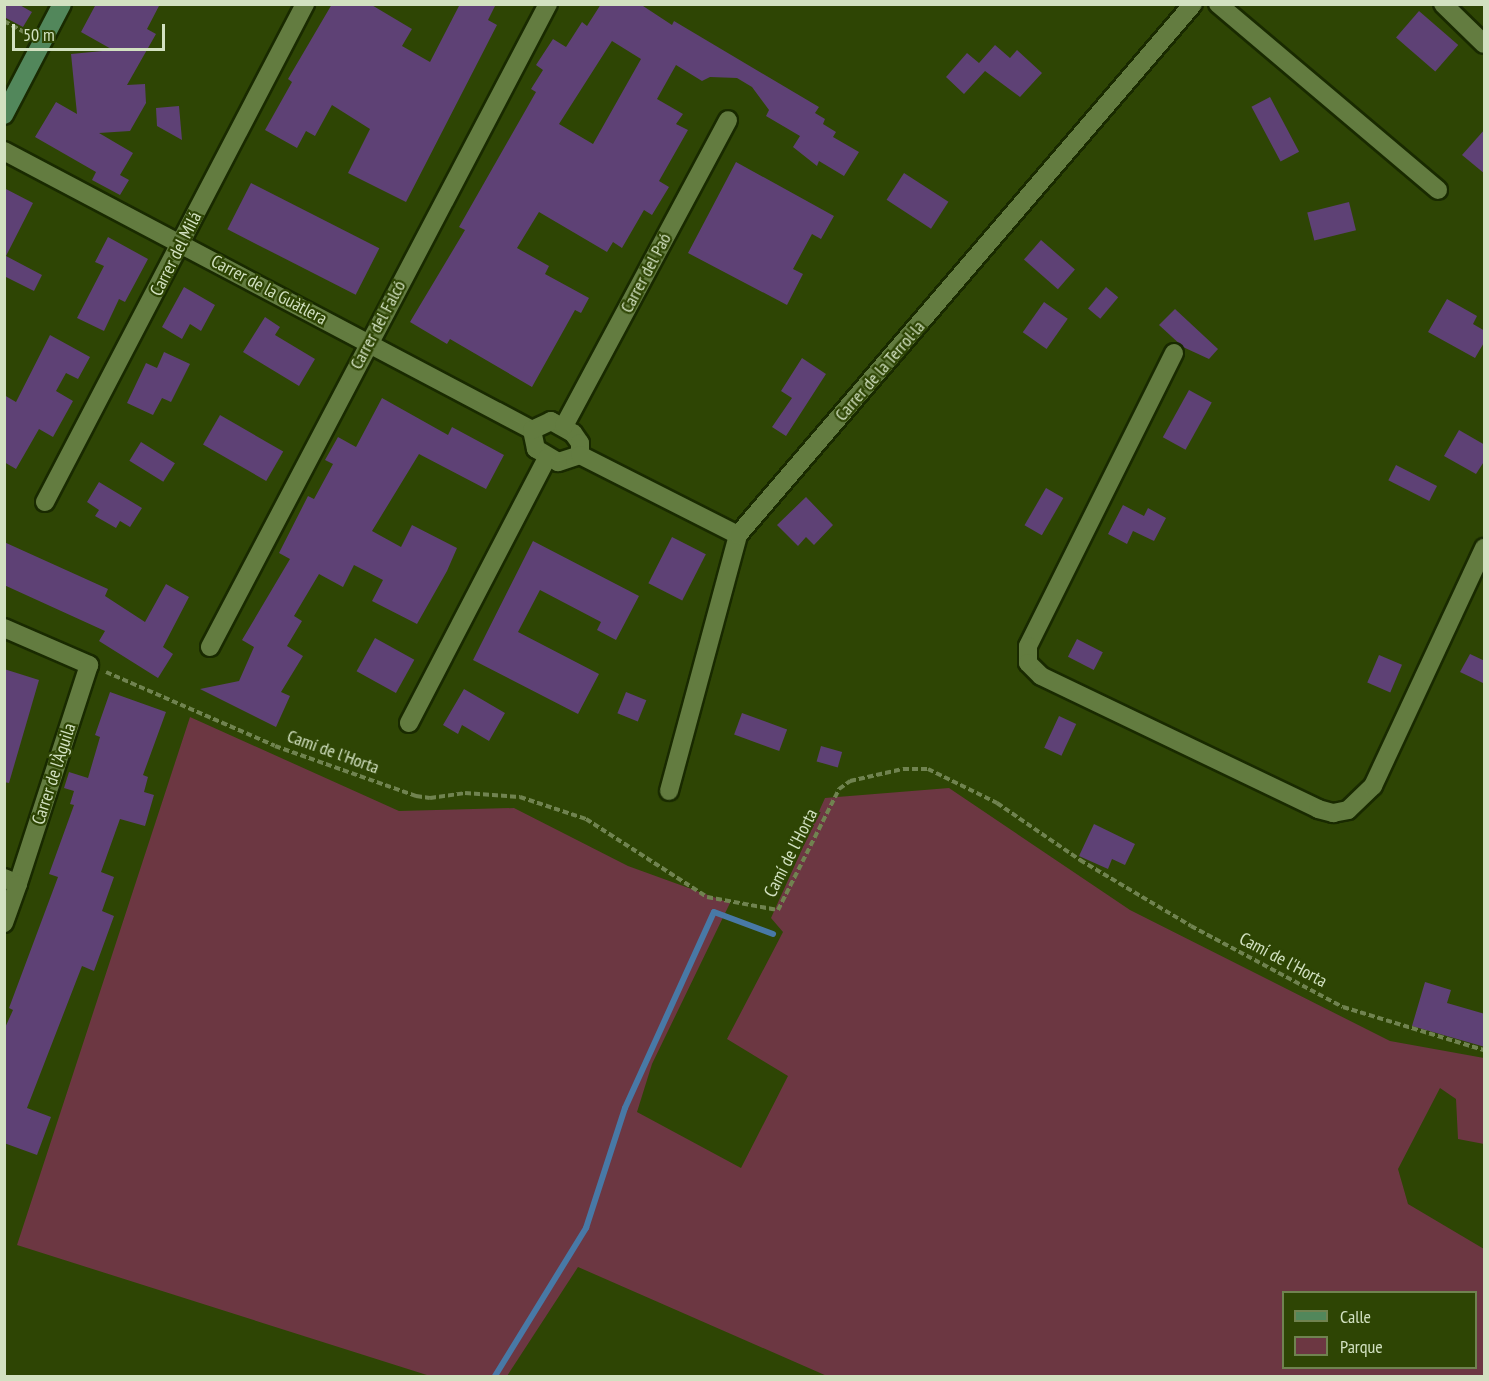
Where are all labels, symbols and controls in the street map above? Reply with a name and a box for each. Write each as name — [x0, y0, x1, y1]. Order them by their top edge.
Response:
scale bar — [15, 12, 168, 50]
text: 50 m — [23, 23, 55, 46]
street label: Carrer del Milá — [146, 208, 206, 300]
street label: Carrer del Paó — [616, 229, 676, 317]
street label: Carrer de la Guàtlera — [207, 250, 331, 330]
street label: Carrer del Falcó — [346, 277, 410, 373]
street label: Carrer de la Terrol·la — [830, 316, 930, 426]
street label: Carrer de l'Àguila — [27, 721, 81, 827]
street label: Camí de l'Horta — [284, 725, 382, 779]
street label: Camí de l'Horta — [760, 805, 822, 901]
street label: Camí de l'Horta — [1236, 928, 1330, 992]
legend — [1282, 1291, 1477, 1369]
text: Calle — [1340, 1305, 1371, 1328]
text: Parque — [1340, 1335, 1383, 1358]

